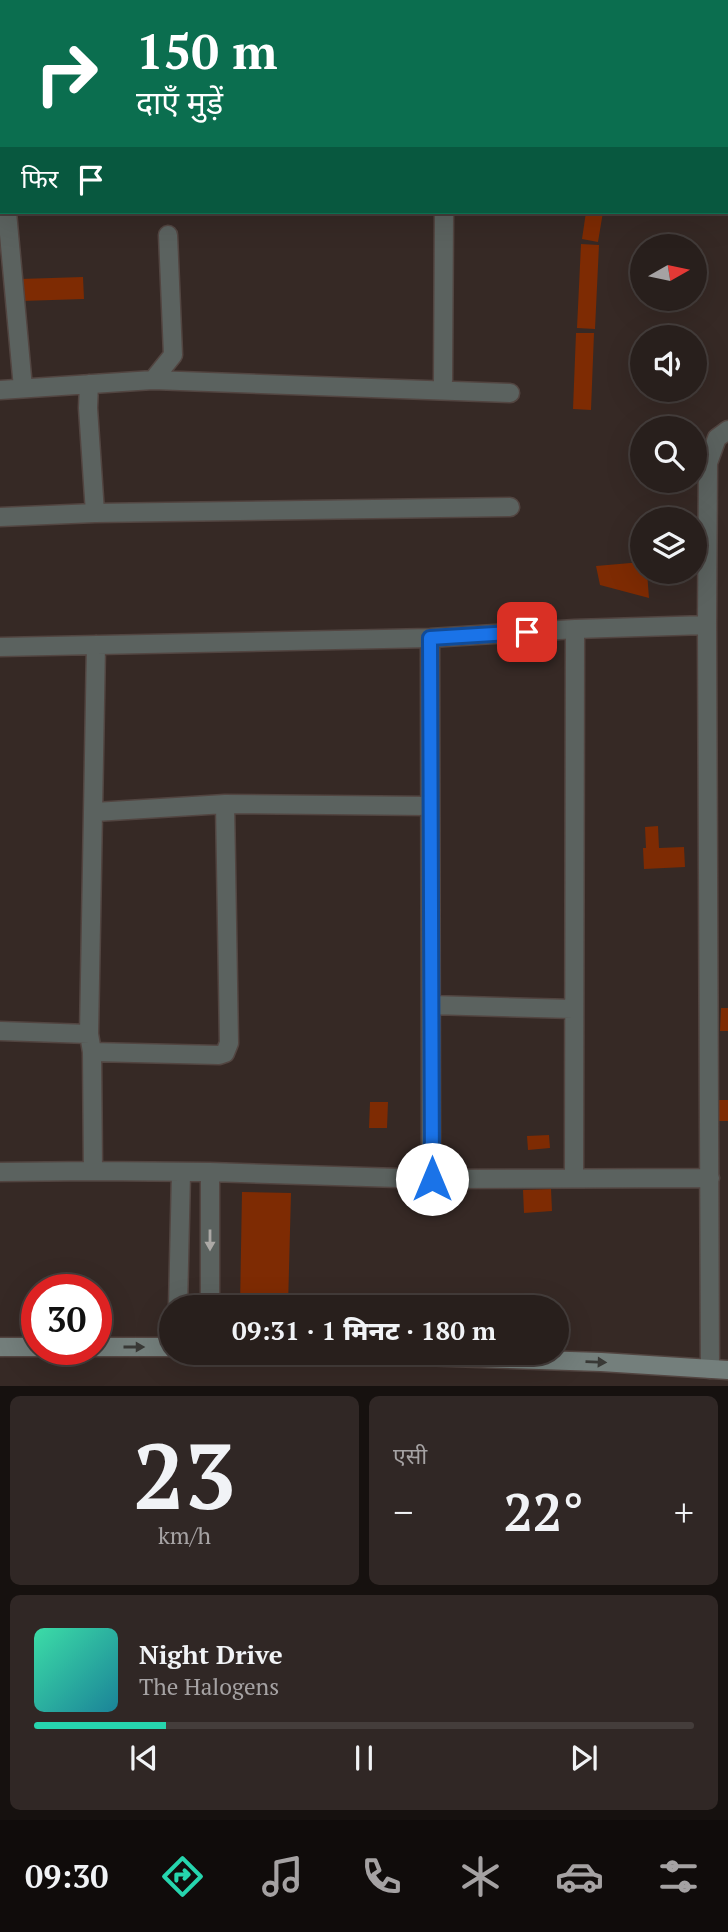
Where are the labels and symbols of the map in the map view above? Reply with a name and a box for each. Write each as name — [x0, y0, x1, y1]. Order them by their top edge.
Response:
north arrow — [630, 234, 707, 312]
pin — [497, 602, 557, 662]
position arrow — [395, 1142, 469, 1216]
one-way arrow — [204, 1229, 216, 1251]
speed limit sign: 30 — [21, 1274, 112, 1365]
one-way arrow — [123, 1341, 145, 1353]
one-way arrow — [585, 1357, 607, 1368]

